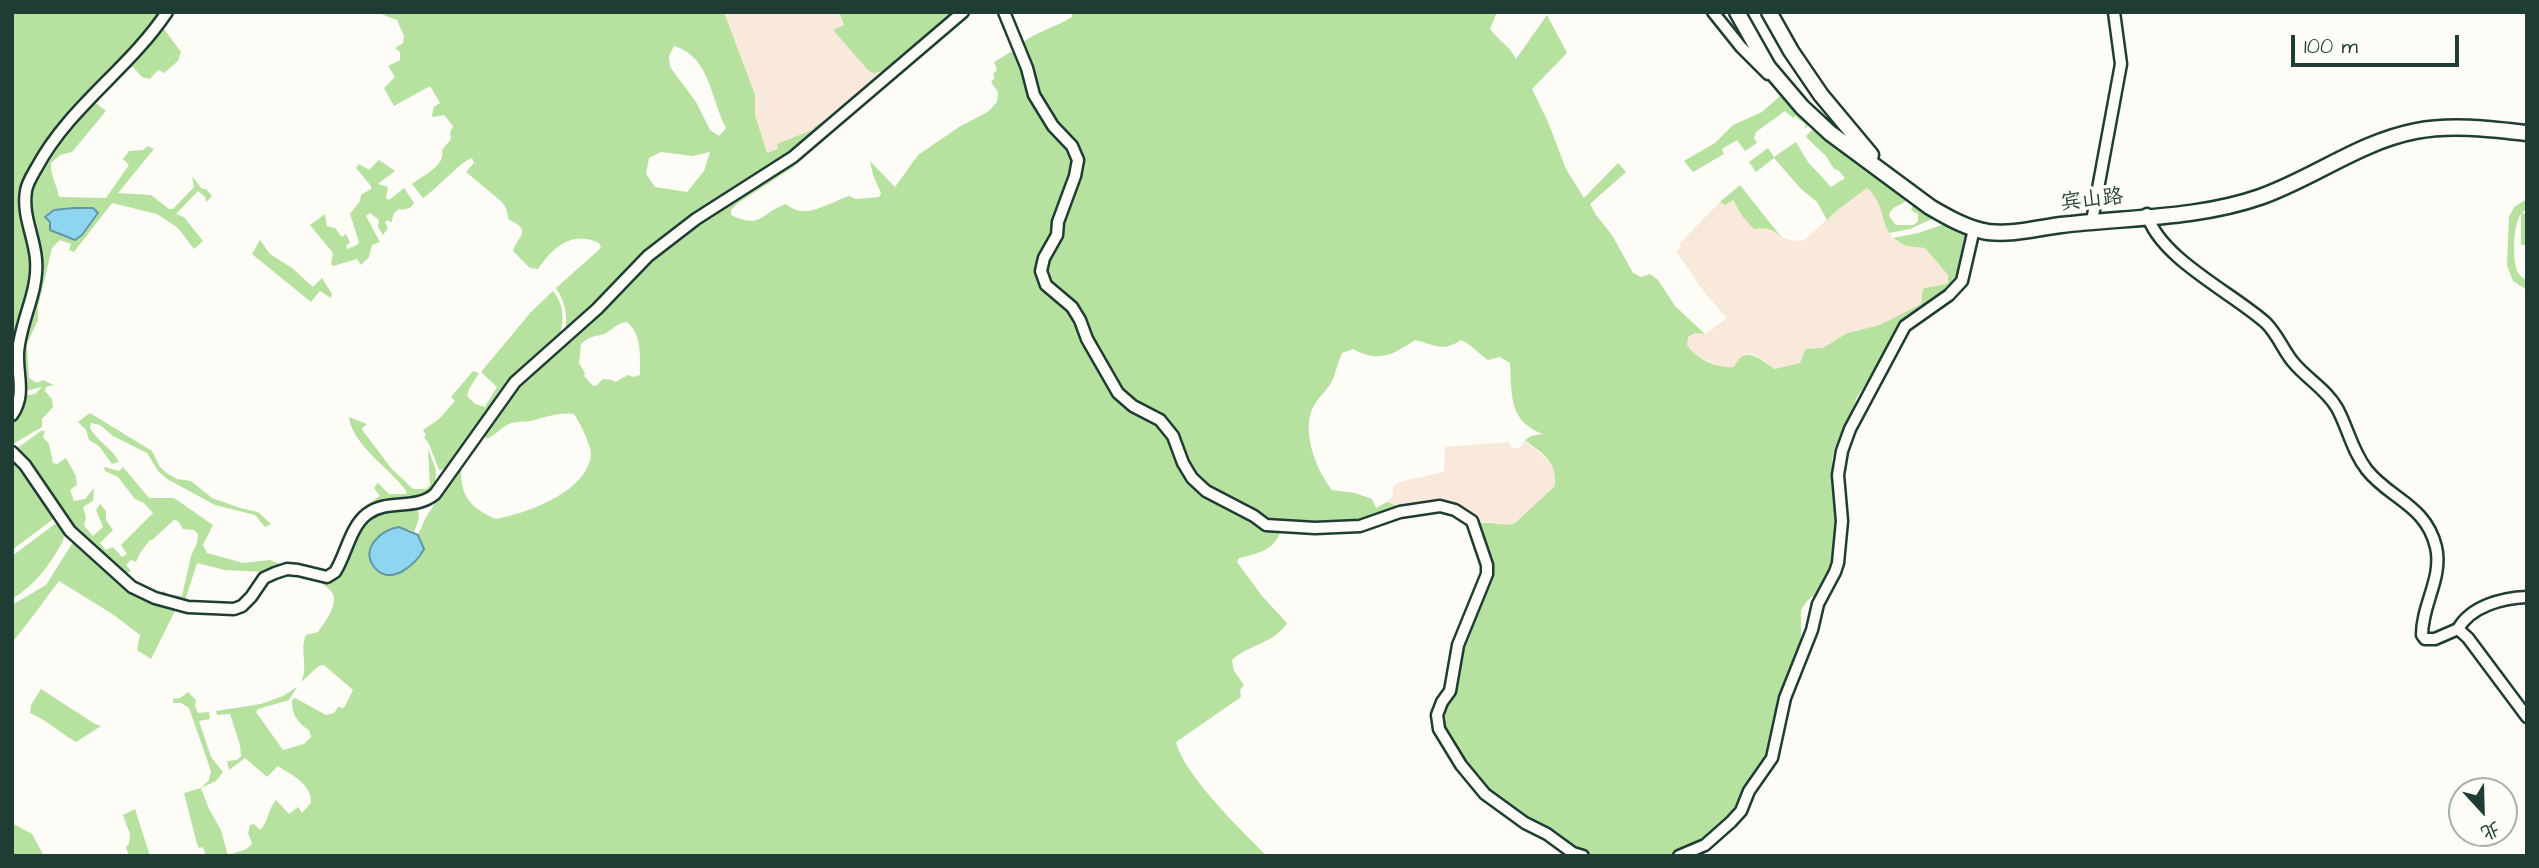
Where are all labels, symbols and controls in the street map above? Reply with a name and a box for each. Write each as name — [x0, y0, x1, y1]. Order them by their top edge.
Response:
scale bar — [2294, 21, 2462, 65]
text: 100 m — [2304, 32, 2358, 61]
street label: 宾山路 — [2059, 185, 2125, 217]
north arrow — [2448, 777, 2518, 847]
text: 北 — [2476, 814, 2504, 846]

